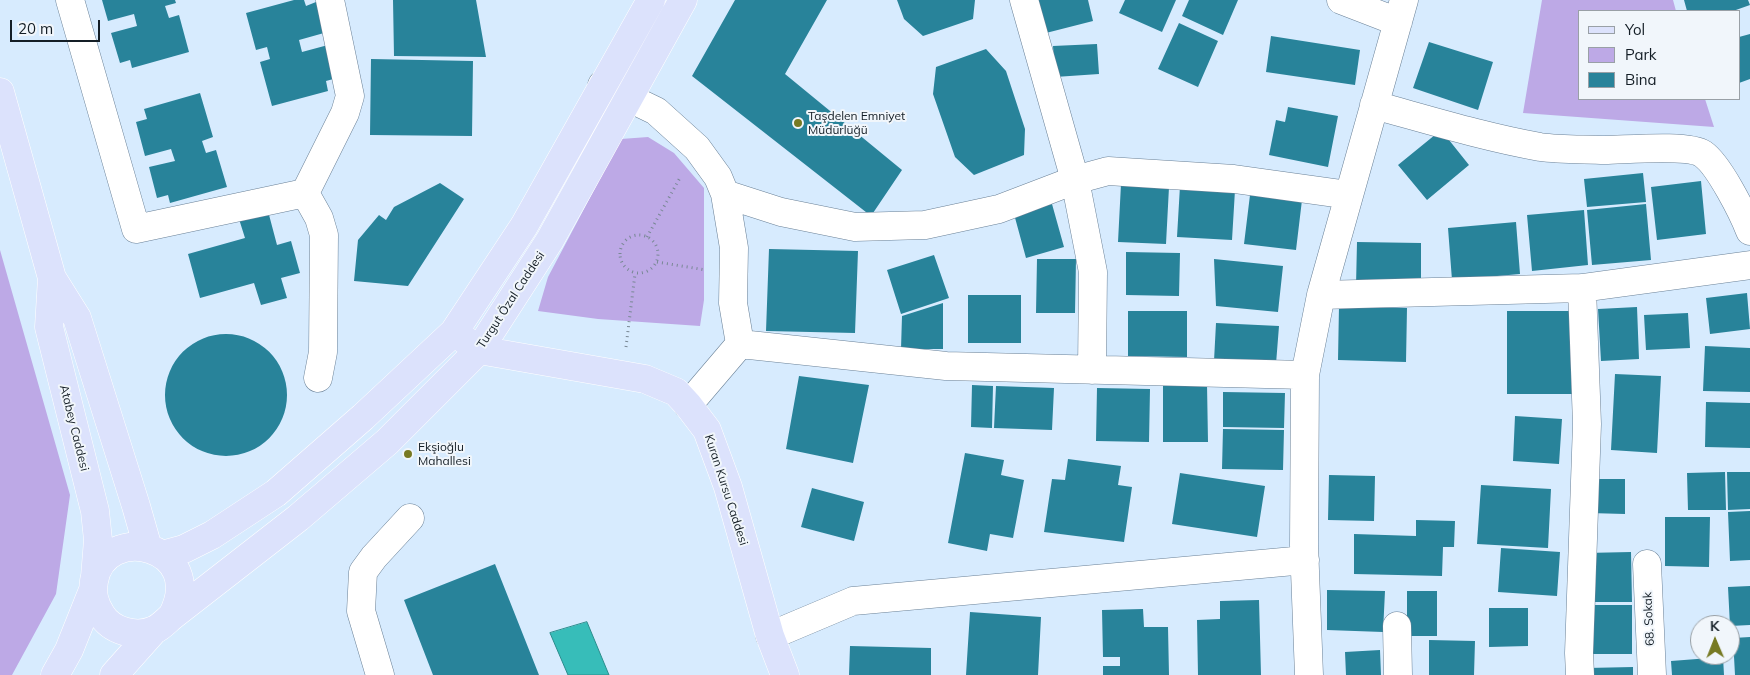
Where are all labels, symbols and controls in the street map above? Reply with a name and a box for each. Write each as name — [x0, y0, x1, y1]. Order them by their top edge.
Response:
scale bar — [12, 10, 102, 42]
legend — [1578, 10, 1740, 100]
text: 20 m — [18, 19, 53, 38]
text: Yol — [1625, 20, 1645, 39]
text: Park — [1625, 45, 1657, 64]
text: Bina — [1625, 70, 1657, 89]
place label: Taşdelen Emniyet Müdürlüğü — [808, 109, 905, 137]
marker: Taşdelen Emniyet Müdürlüğü — [792, 117, 804, 129]
street label: Turgut Özal Caddesi — [474, 249, 548, 351]
street label: Atabey Caddesi — [56, 383, 92, 473]
street label: Kuran Kursu Caddesi — [701, 433, 751, 547]
place label: Ekşioğlu Mahallesi — [418, 440, 471, 468]
marker: Ekşioğlu Mahallesi — [402, 448, 414, 460]
street label: 68. Sokak — [1640, 592, 1658, 646]
north arrow — [1690, 615, 1740, 665]
text: K — [1710, 617, 1720, 635]

